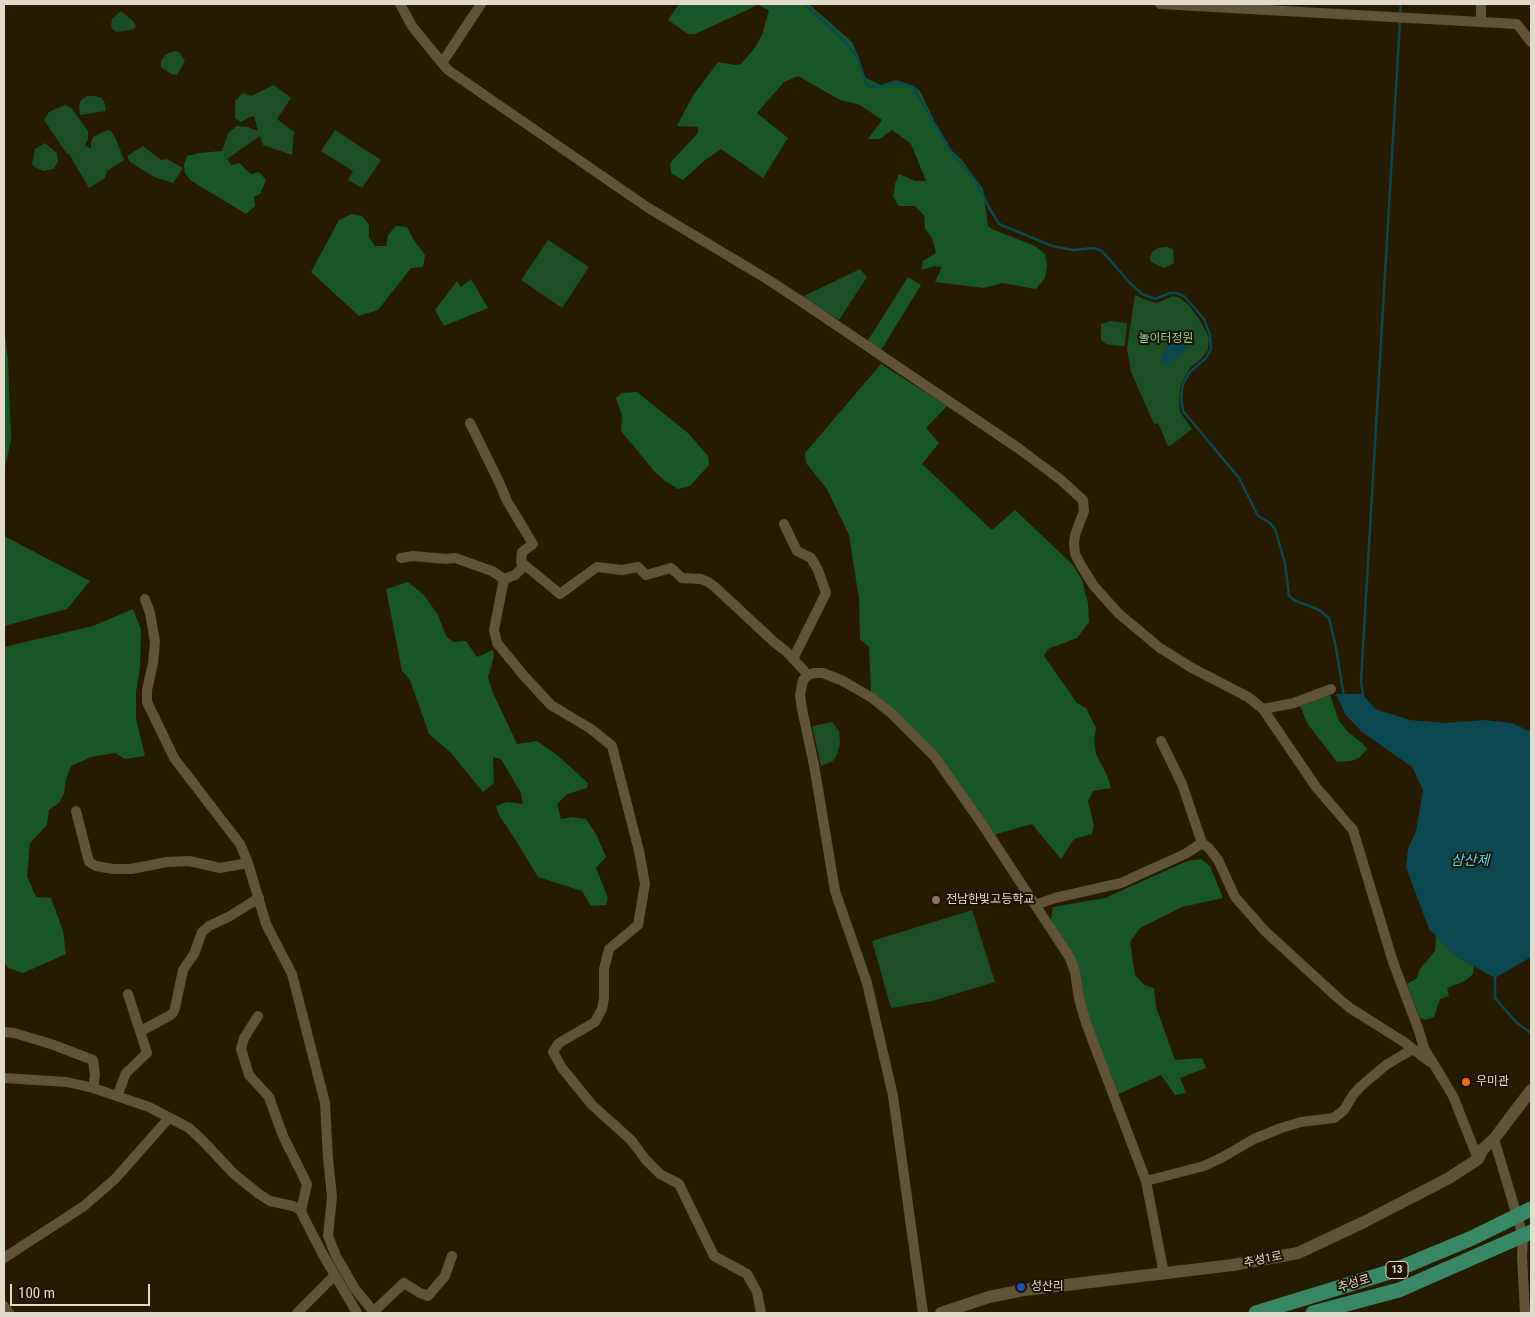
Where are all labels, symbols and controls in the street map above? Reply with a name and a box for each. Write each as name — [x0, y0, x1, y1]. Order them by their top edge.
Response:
park label: 놀이터정원 — [1138, 332, 1194, 346]
water label: 삼산제 — [1451, 853, 1489, 869]
place label: 전남한빛고등학교 — [946, 893, 1034, 907]
marker: 전남한빛고등학교 — [930, 894, 942, 906]
place label: 우미관 — [1476, 1075, 1509, 1089]
marker: 우미관 — [1460, 1076, 1472, 1088]
street label: 추성1로 — [1242, 1249, 1284, 1271]
road number: 13 — [1386, 1262, 1408, 1278]
street label: 추성로 — [1336, 1272, 1372, 1296]
scale bar — [12, 1274, 152, 1306]
place label: 성산리 — [1031, 1280, 1064, 1294]
marker: 성산리 — [1015, 1281, 1027, 1293]
text: 100 m — [18, 1284, 55, 1302]

